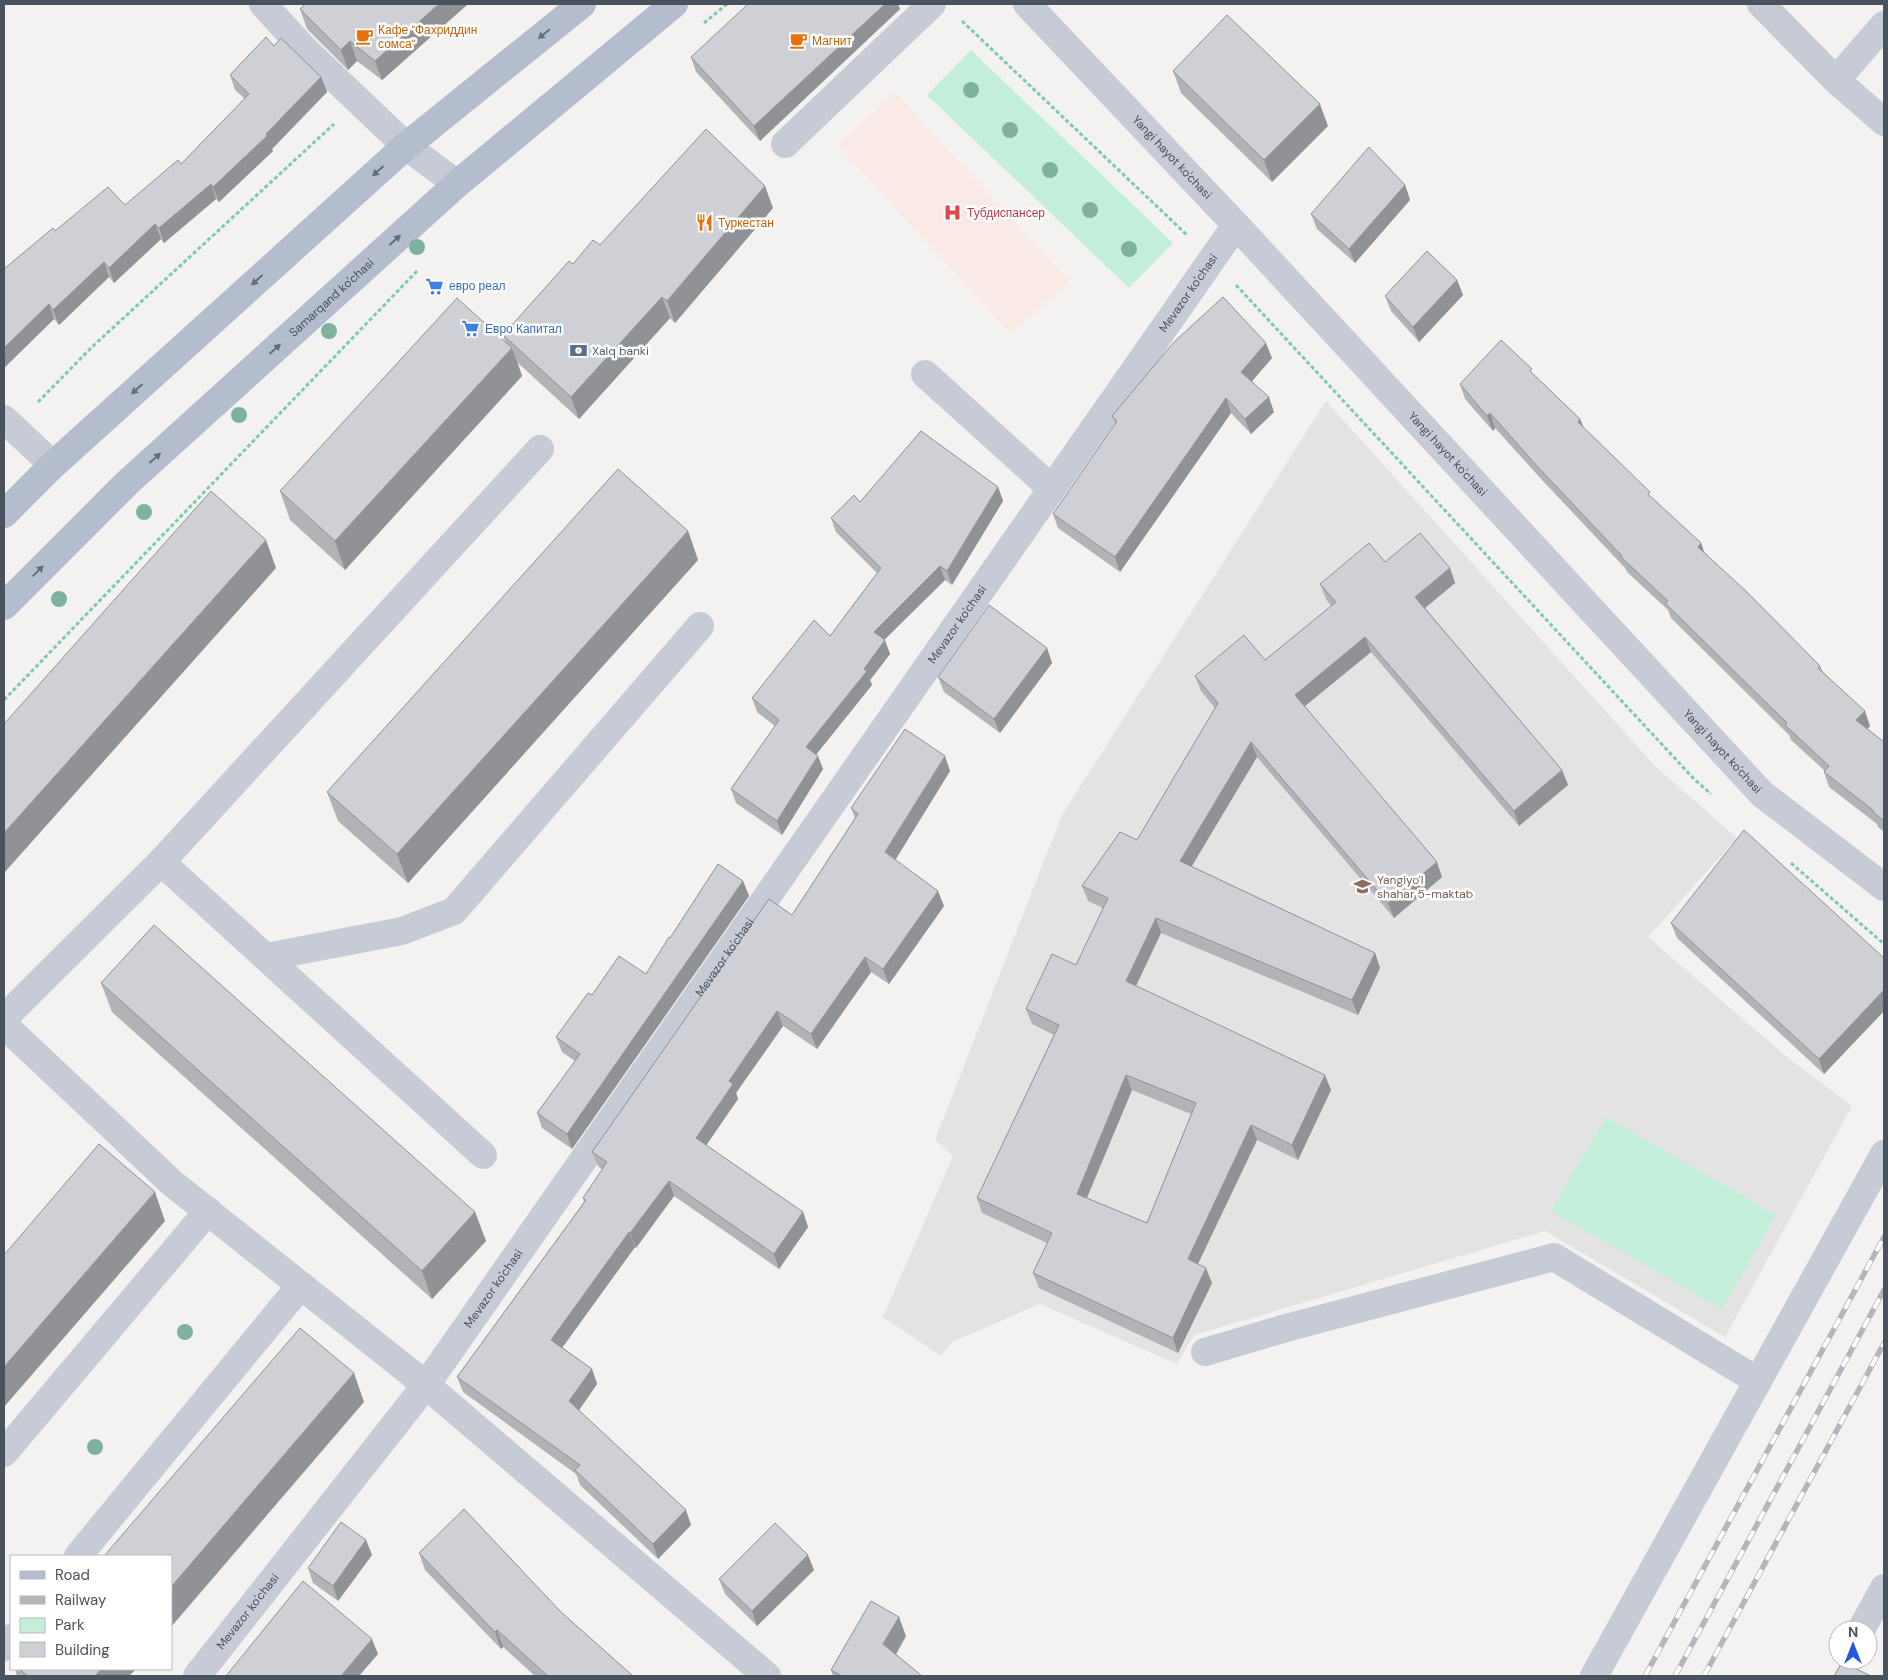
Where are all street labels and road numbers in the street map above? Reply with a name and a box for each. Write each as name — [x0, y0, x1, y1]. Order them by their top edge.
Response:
street label: Yangi hayot ko'chasi — [1129, 112, 1215, 203]
street label: Mevazor ko'chasi — [1155, 251, 1221, 336]
street label: Samarqand ko'chasi — [286, 255, 378, 340]
street label: Yangi hayot ko'chasi — [1405, 408, 1491, 500]
street label: Mevazor ko'chasi — [924, 582, 990, 667]
street label: Yangi hayot ko'chasi — [1680, 706, 1766, 797]
street label: Mevazor ko'chasi — [692, 915, 758, 1000]
street label: Mevazor ko'chasi — [460, 1246, 526, 1331]
street label: Mevazor ko'chasi — [213, 1570, 283, 1653]

